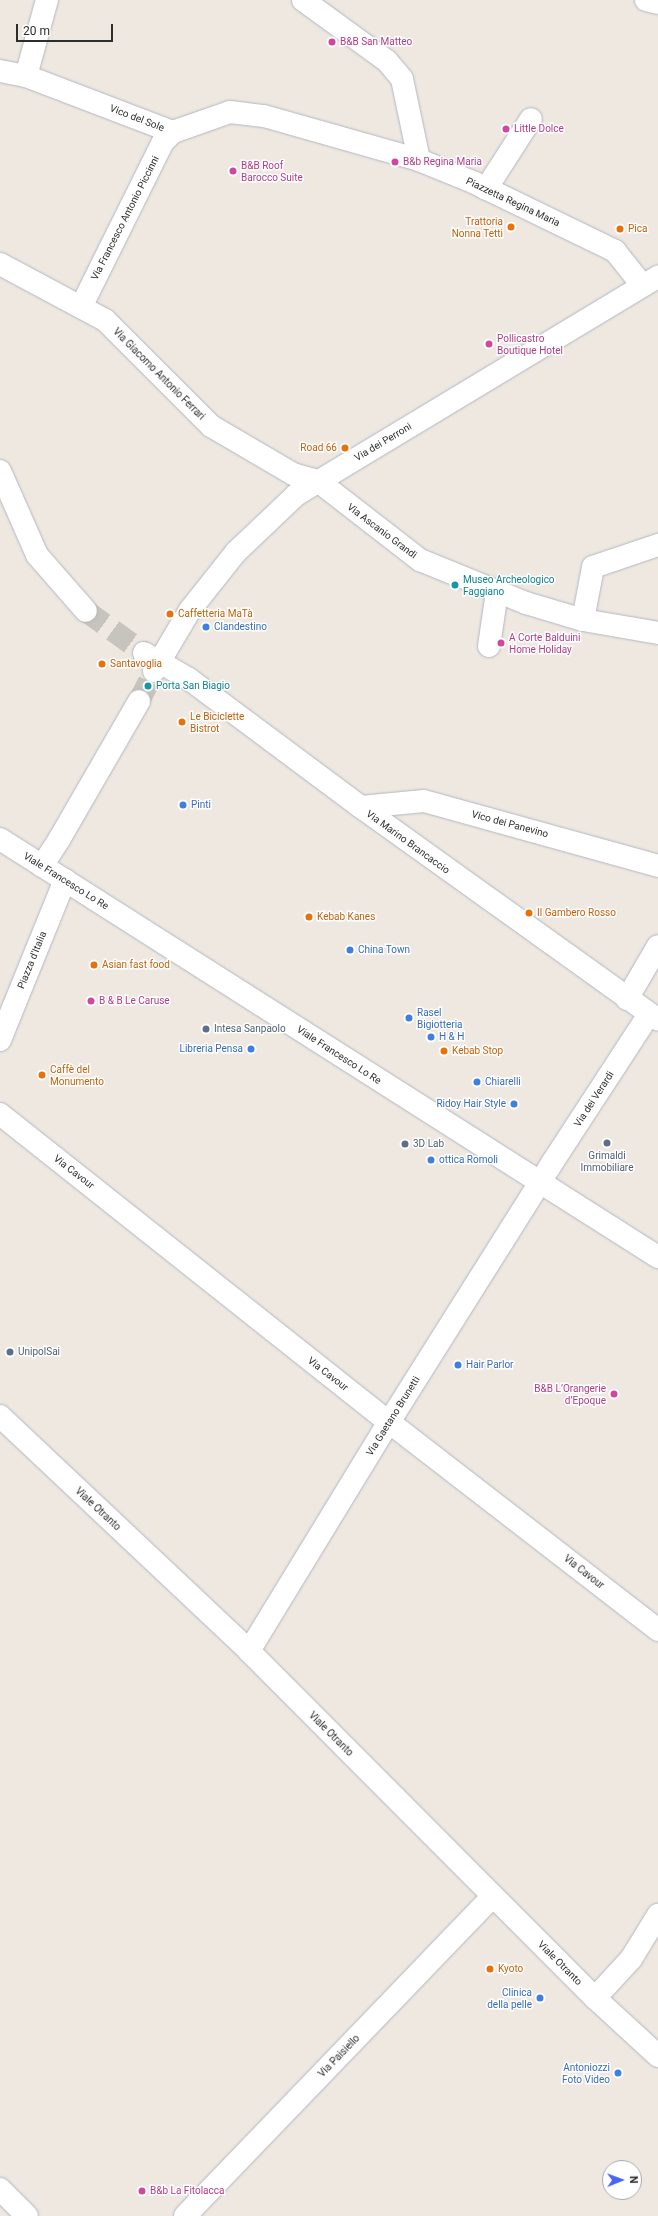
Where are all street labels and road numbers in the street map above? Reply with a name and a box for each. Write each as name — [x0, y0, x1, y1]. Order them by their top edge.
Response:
street label: Vico del Sole — [108, 102, 166, 134]
street label: Via Francesco Antonio Piccinni — [88, 154, 162, 282]
street label: Piazzetta Regina Maria — [464, 175, 562, 229]
street label: Via Giacomo Antonio Ferrari — [111, 326, 207, 422]
street label: Via dei Perroni — [352, 420, 414, 464]
street label: Via Ascanio Grandi — [345, 501, 419, 561]
street label: Via Marino Brancaccio — [364, 808, 452, 876]
street label: Vico dei Panevino — [470, 808, 550, 840]
street label: Viale Francesco Lo Re — [21, 850, 111, 912]
street label: Piazza d'Italia — [15, 929, 49, 991]
street label: Viale Francesco Lo Re — [295, 1023, 383, 1087]
street label: Via dei Verardi — [572, 1069, 616, 1129]
street label: Via Cavour — [51, 1153, 97, 1191]
street label: Via Cavour — [305, 1355, 351, 1393]
street label: Via Gaetano Brunetti — [364, 1374, 422, 1458]
street label: Viale Otranto — [73, 1485, 123, 1533]
street label: Via Cavour — [561, 1553, 607, 1591]
street label: Viale Otranto — [306, 1709, 356, 1759]
street label: Viale Otranto — [535, 1938, 585, 1988]
street label: Via Paisiello — [316, 2032, 362, 2080]

